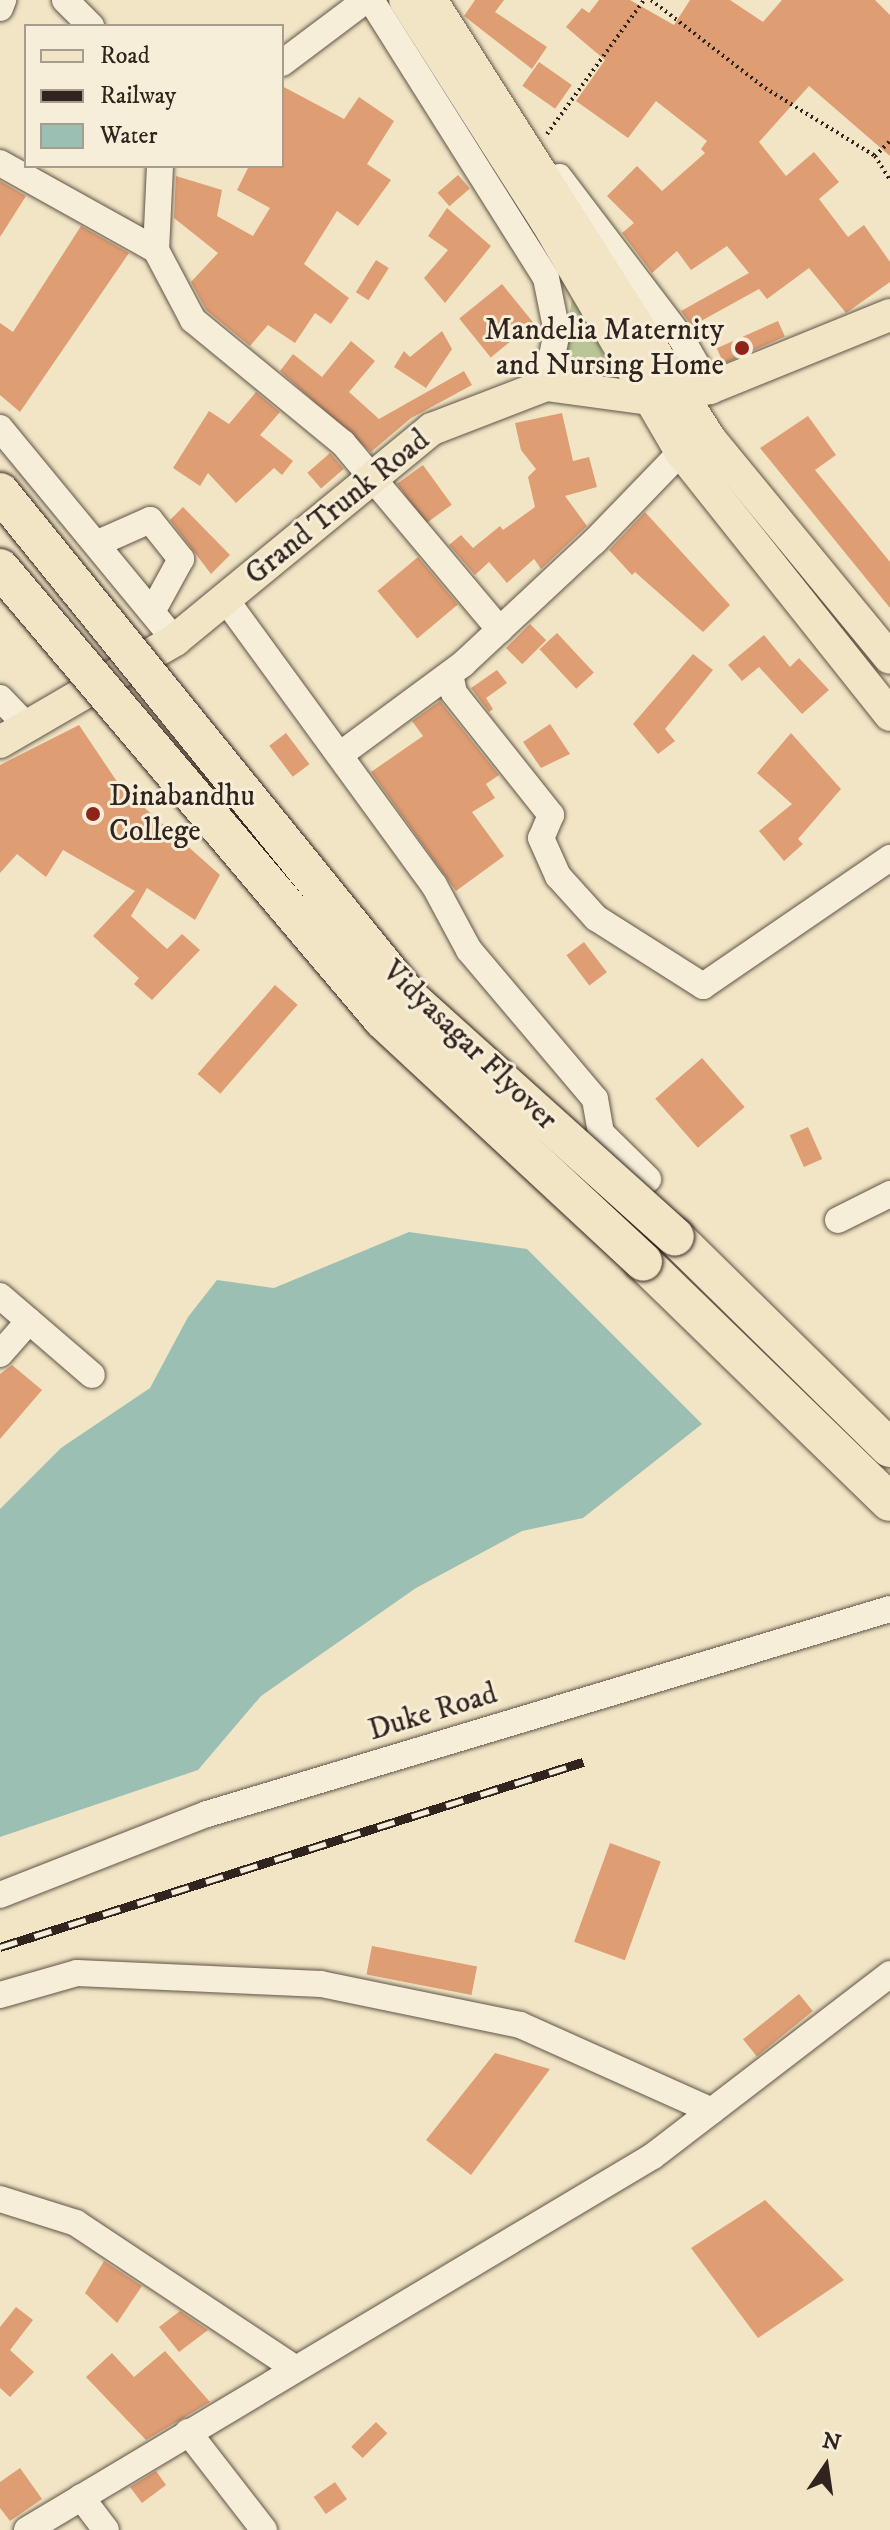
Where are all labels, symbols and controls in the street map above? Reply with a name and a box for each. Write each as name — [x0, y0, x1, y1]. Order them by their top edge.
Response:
legend — [24, 24, 284, 168]
text: Road — [100, 41, 150, 71]
text: Railway — [100, 81, 176, 111]
text: Water — [100, 121, 157, 151]
place label: Mandelia Maternity and Nursing Home — [484, 313, 724, 384]
marker: Mandelia Maternity and Nursing Home — [731, 337, 753, 359]
street label: Grand Trunk Road — [239, 423, 437, 593]
place label: Dinabandhu College — [109, 779, 255, 850]
marker: Dinabandhu College — [84, 805, 102, 823]
street label: Vidyasagar Flyover — [374, 954, 564, 1138]
street label: Duke Road — [364, 1676, 502, 1750]
north arrow — [786, 2426, 866, 2506]
text: N — [820, 2427, 843, 2457]

